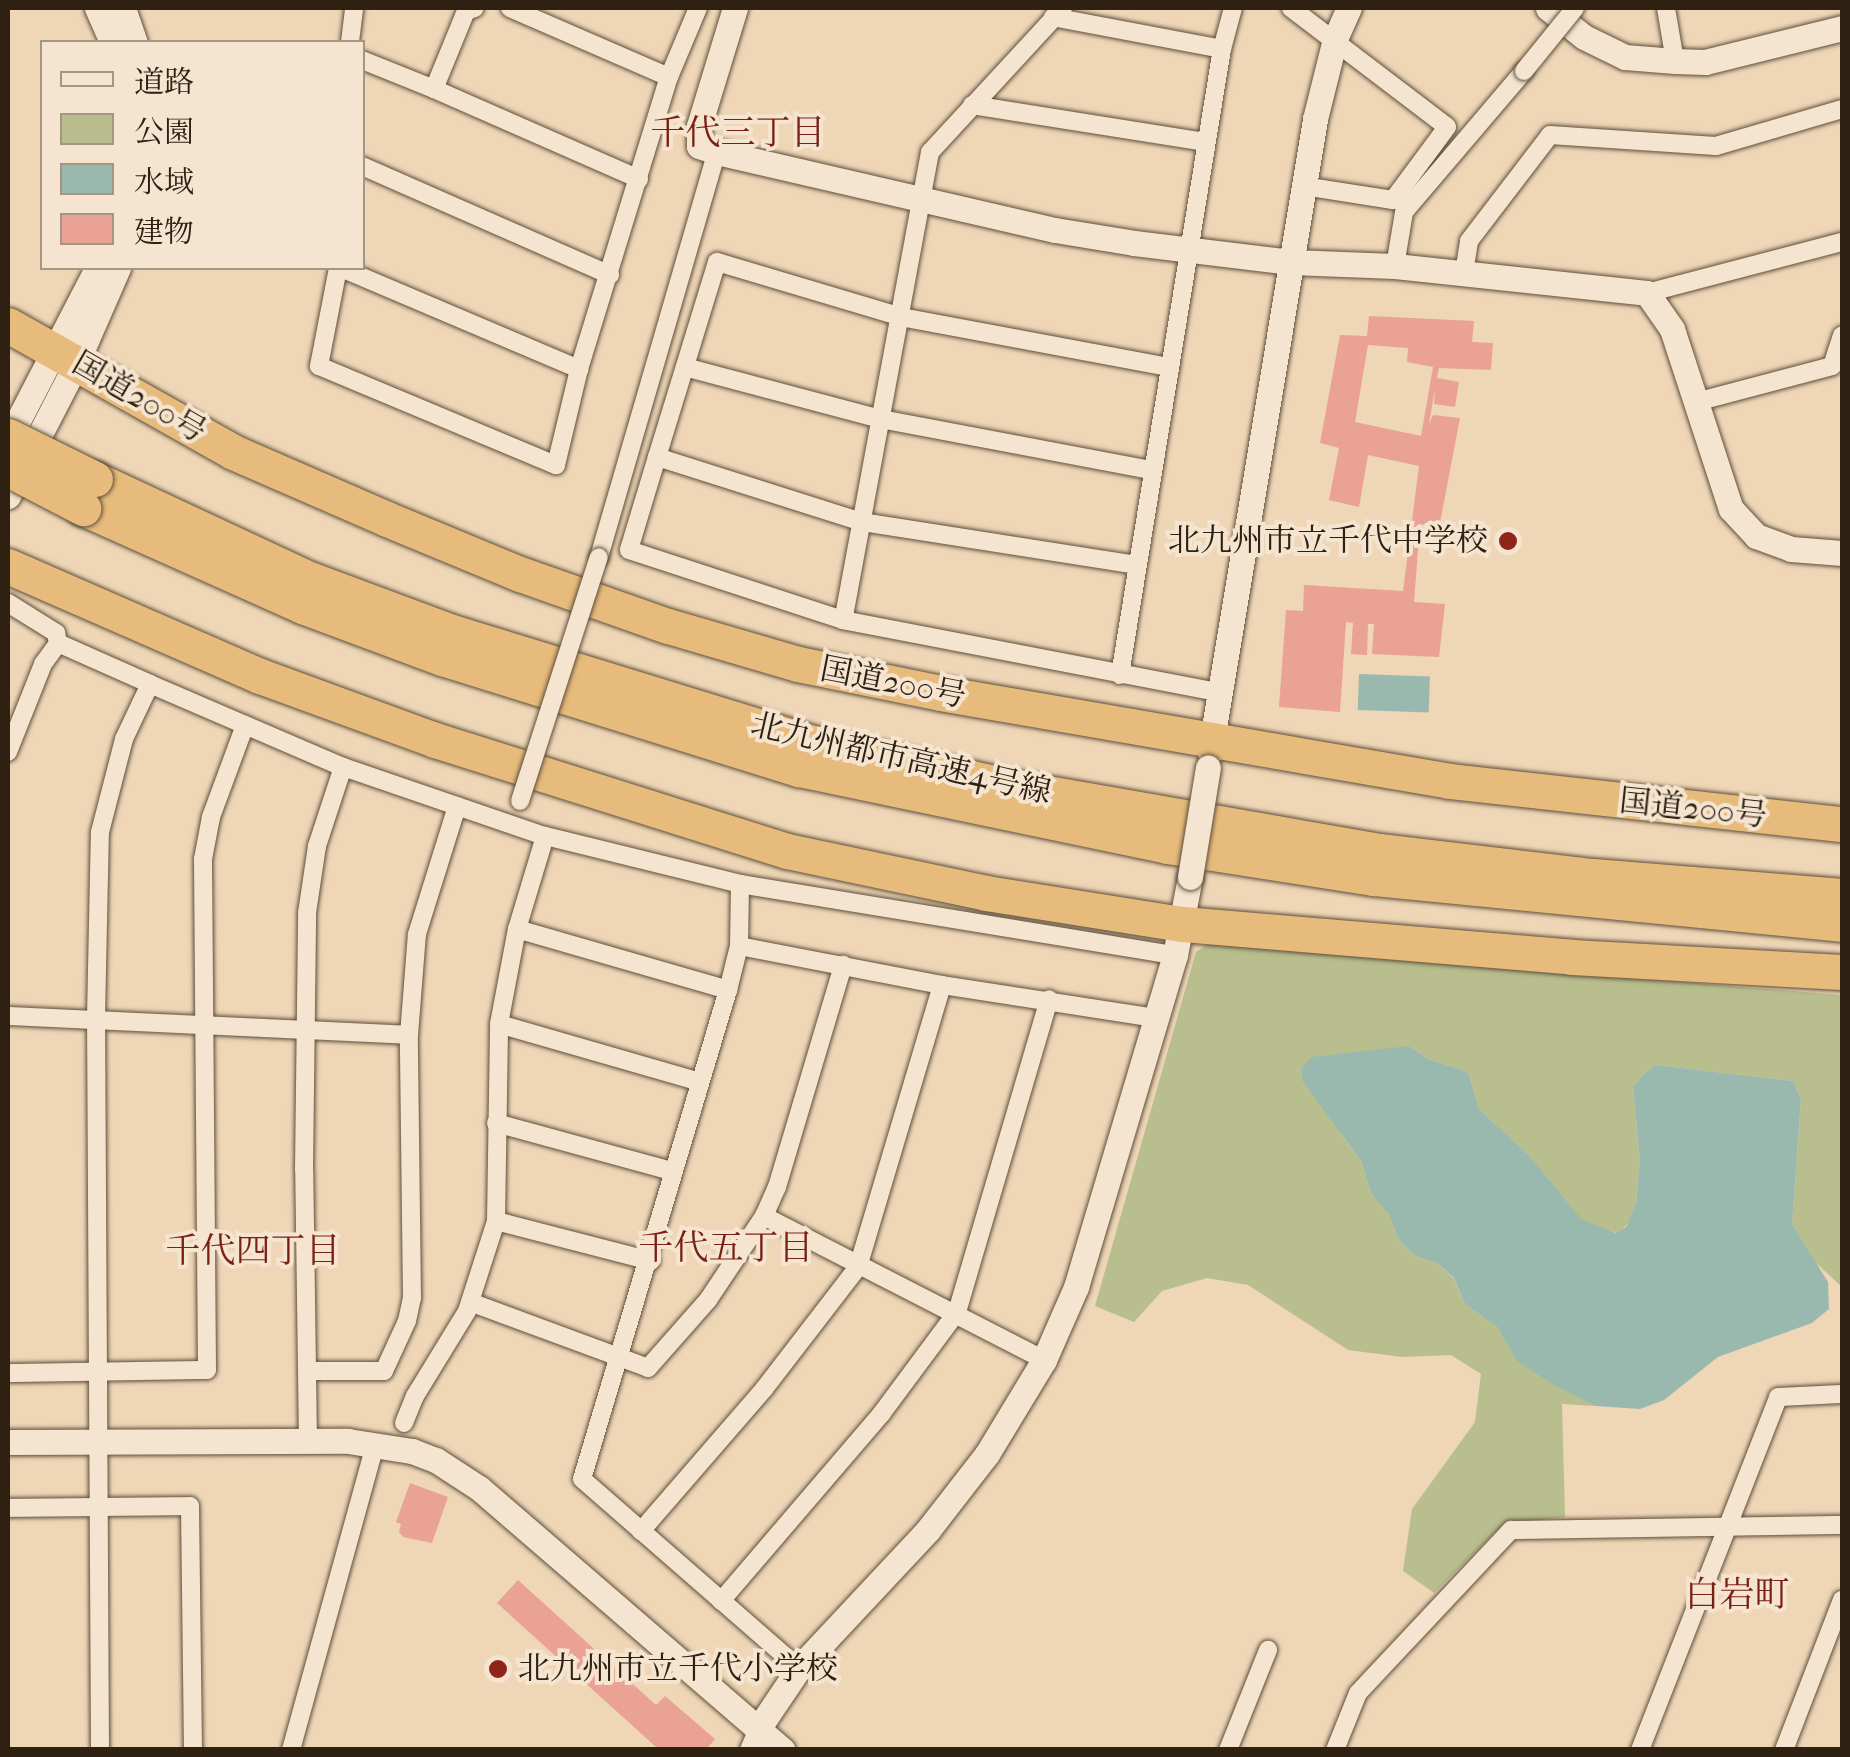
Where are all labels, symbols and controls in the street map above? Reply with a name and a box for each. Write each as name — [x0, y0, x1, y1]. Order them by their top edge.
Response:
legend — [40, 40, 365, 270]
text: 道路 — [134, 65, 194, 100]
district label: 千代三丁目 — [651, 112, 825, 154]
text: 公園 — [134, 115, 194, 150]
text: 水域 — [134, 165, 194, 200]
text: 建物 — [134, 215, 194, 250]
street label: 国道200号 — [65, 344, 213, 452]
place label: 北九州市立千代中学校 — [1168, 522, 1488, 560]
marker: 北九州市立千代中学校 — [1497, 530, 1519, 552]
street label: 国道200号 — [817, 650, 969, 716]
street label: 北九州都市高速4号線 — [747, 706, 1055, 812]
street label: 国道200号 — [1618, 782, 1768, 836]
district label: 千代五丁目 — [639, 1227, 813, 1269]
district label: 千代四丁目 — [166, 1230, 340, 1272]
district label: 白岩町 — [1685, 1574, 1789, 1616]
place label: 北九州市立千代小学校 — [518, 1650, 838, 1688]
marker: 北九州市立千代小学校 — [487, 1658, 509, 1680]

